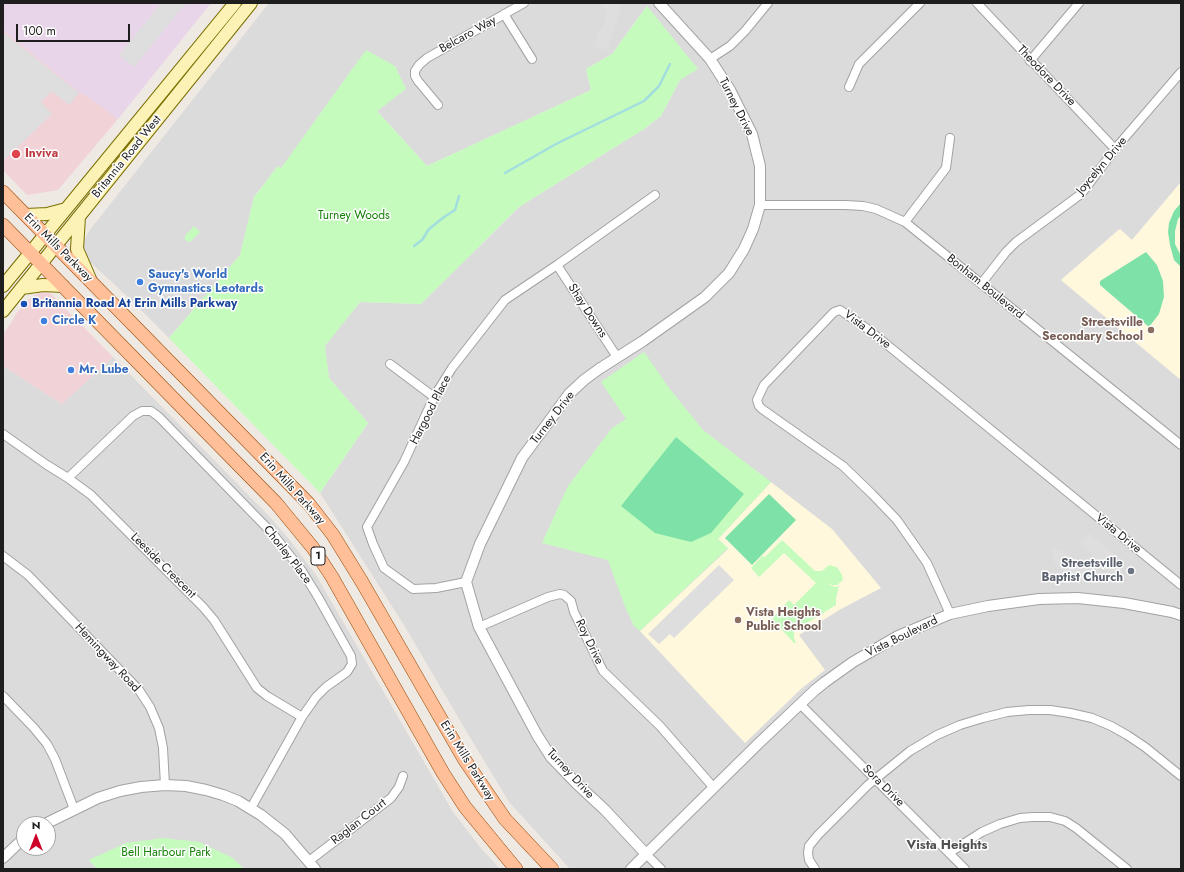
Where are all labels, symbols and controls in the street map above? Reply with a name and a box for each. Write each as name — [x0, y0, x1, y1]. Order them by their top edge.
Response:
street label: Belcaro Way — [437, 13, 499, 57]
scale bar — [18, 16, 132, 42]
text: 100 m — [23, 22, 56, 40]
street label: Theodore Drive — [1014, 43, 1078, 109]
street label: Turney Drive — [715, 76, 757, 138]
street label: Britannia Road West — [89, 113, 165, 201]
street label: Joycelyn Drive — [1074, 134, 1130, 198]
place label: Inviva — [25, 147, 58, 161]
marker: Inviva — [10, 148, 22, 160]
park label: Turney Woods — [318, 209, 390, 223]
street label: Erin Mills Parkway — [21, 211, 95, 285]
street label: Bonham Boulevard — [944, 252, 1026, 322]
place label: Saucy's World Gymnastics Leotards — [148, 268, 263, 296]
marker: Saucy's World Gymnastics Leotards — [135, 277, 145, 287]
street label: Shay Downs — [564, 281, 610, 341]
place label: Britannia Road At Erin Mills Parkway — [32, 297, 237, 311]
marker: Britannia Road At Erin Mills Parkway — [19, 299, 29, 309]
street label: Vista Drive — [841, 308, 893, 352]
place label: Circle K — [52, 314, 97, 328]
marker: Circle K — [39, 316, 49, 326]
place label: Streetsville Secondary School — [1042, 316, 1143, 344]
marker: Streetsville Secondary School — [1146, 325, 1156, 335]
place label: Mr. Lube — [79, 363, 129, 377]
marker: Mr. Lube — [66, 365, 76, 375]
street label: Hargood Place — [407, 373, 455, 447]
street label: Turney Drive — [528, 389, 578, 447]
street label: Erin Mills Parkway — [256, 450, 328, 528]
street label: Vista Drive — [1092, 511, 1144, 557]
street label: Chorley Place — [260, 523, 314, 587]
street label: Leeside Crescent — [127, 530, 199, 602]
road number: 1 — [311, 547, 325, 565]
place label: Streetsville Baptist Church — [1041, 557, 1123, 585]
marker: Streetsville Baptist Church — [1126, 566, 1136, 576]
place label: Vista Heights Public School — [746, 606, 821, 634]
street label: Vista Boulevard — [864, 613, 940, 661]
marker: Vista Heights Public School — [733, 615, 743, 625]
street label: Roy Drive — [572, 617, 606, 667]
street label: Hemingway Road — [71, 621, 143, 695]
street label: Erin Mills Parkway — [437, 718, 497, 804]
street label: Turney Drive — [543, 746, 597, 802]
street label: Sora Drive — [859, 762, 907, 810]
street label: Raglan Court — [329, 796, 389, 848]
north arrow — [16, 816, 56, 856]
text: N — [32, 817, 40, 833]
district label: Vista Heights — [907, 838, 987, 854]
park label: Bell Harbour Park — [121, 846, 211, 860]

